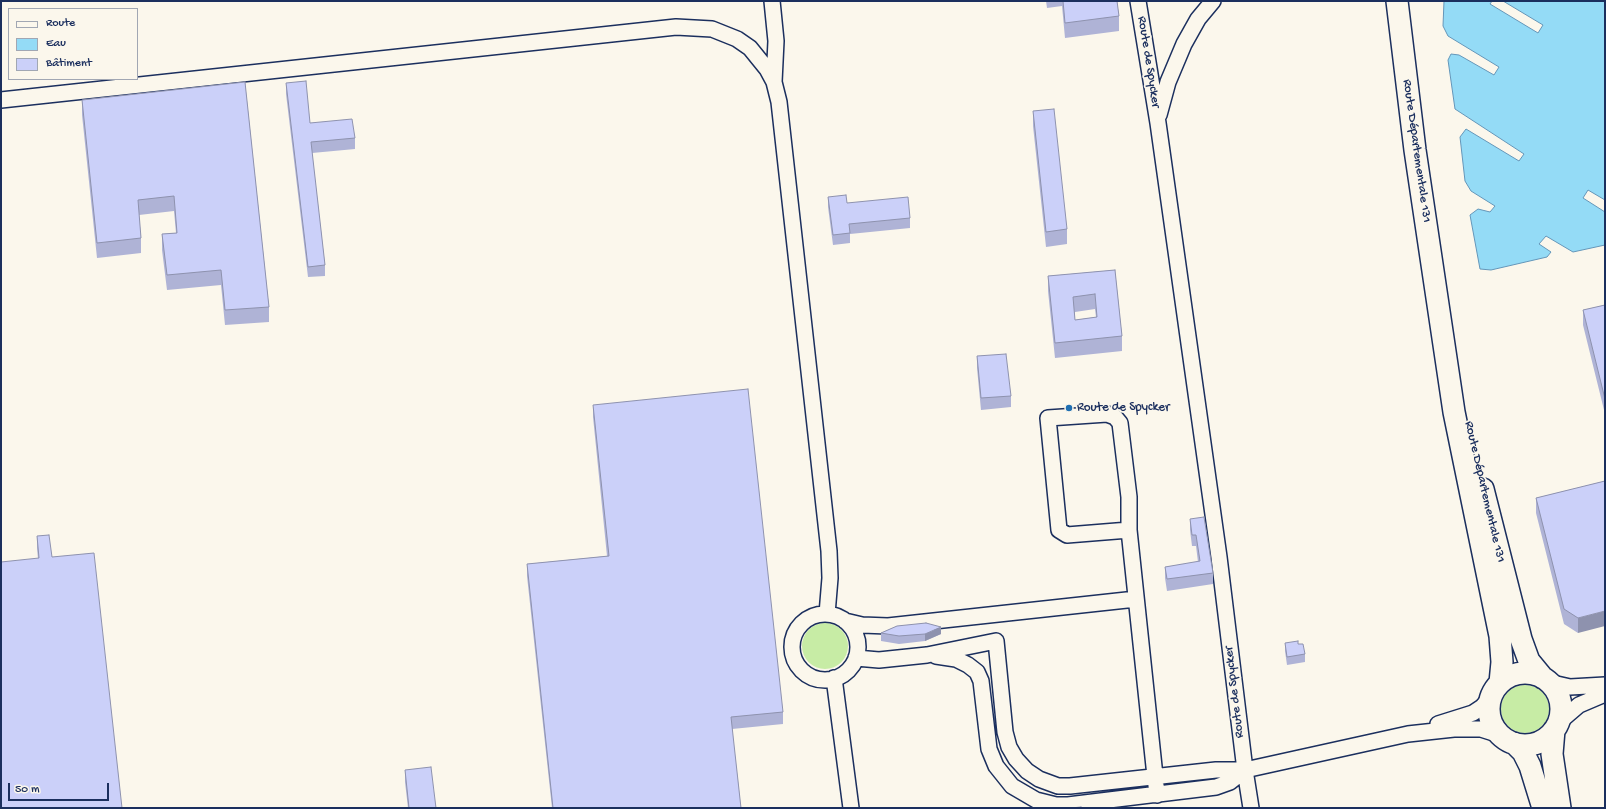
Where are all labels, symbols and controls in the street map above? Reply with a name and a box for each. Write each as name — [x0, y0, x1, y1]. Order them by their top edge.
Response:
legend — [8, 8, 138, 80]
street label: Route de Spycker — [1133, 15, 1163, 109]
text: Route — [46, 17, 75, 31]
text: Eau — [46, 37, 66, 51]
text: Bâtiment — [46, 57, 92, 71]
street label: Route Départementale 131 — [1398, 78, 1434, 224]
place label: Route de Spycker — [1077, 400, 1170, 416]
marker: Route de Spycker — [1064, 403, 1074, 413]
street label: Route Départementale 131 — [1460, 420, 1508, 564]
street label: Route de Spycker — [1222, 645, 1248, 739]
scale bar — [10, 775, 111, 801]
text: 50 m — [15, 783, 40, 797]

